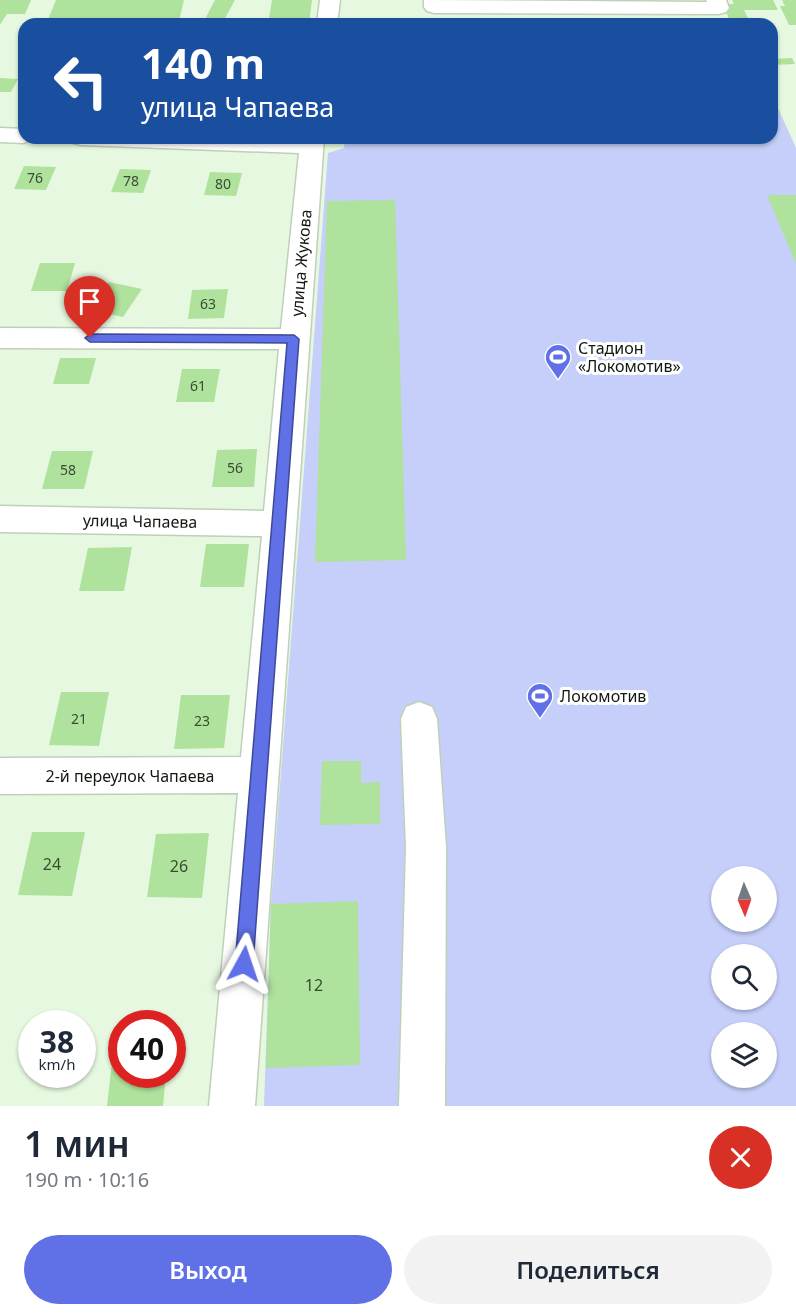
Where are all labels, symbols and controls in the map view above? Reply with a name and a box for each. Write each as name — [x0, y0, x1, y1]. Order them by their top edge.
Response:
text: 140 m — [141, 34, 265, 91]
icon: left — [42, 42, 120, 120]
text: улица Чапаева — [141, 88, 334, 125]
house number: 76 — [27, 168, 43, 187]
house number: 78 — [123, 171, 139, 190]
house number: 80 — [215, 174, 231, 193]
street label: улица Жукова — [285, 208, 317, 318]
pin — [64, 276, 115, 338]
icon: arrive — [73, 285, 106, 318]
house number: 63 — [200, 294, 216, 313]
place label: Стадион «Локомотив» — [578, 337, 681, 377]
sports icon: Стадион «Локомотив» — [543, 342, 573, 380]
house number: 61 — [190, 376, 206, 395]
house number: 56 — [227, 458, 243, 477]
house number: 58 — [60, 460, 76, 479]
street label: улица Чапаева — [83, 509, 197, 533]
sports icon: Локомотив — [525, 681, 555, 719]
place label: Локомотив — [560, 685, 646, 707]
house number: 21 — [71, 709, 87, 728]
house number: 23 — [194, 711, 210, 730]
street label: 2-й переулок Чапаева — [46, 765, 214, 787]
house number: 24 — [43, 853, 61, 875]
house number: 26 — [170, 855, 188, 877]
north arrow — [711, 866, 777, 932]
map controls — [711, 866, 777, 1088]
position arrow — [212, 932, 276, 996]
button: search — [711, 944, 777, 1010]
house number: 12 — [305, 974, 323, 996]
speed limit sign: 40 — [108, 1010, 186, 1088]
text: 38 — [40, 1021, 74, 1062]
button: layers — [711, 1022, 777, 1088]
text: km/h — [39, 1054, 75, 1074]
text: 1 мин — [24, 1119, 130, 1168]
button: close — [709, 1126, 772, 1189]
text: 190 m · 10:16 — [24, 1166, 149, 1193]
button: Выход — [24, 1235, 392, 1304]
button: Поделиться — [404, 1235, 772, 1304]

